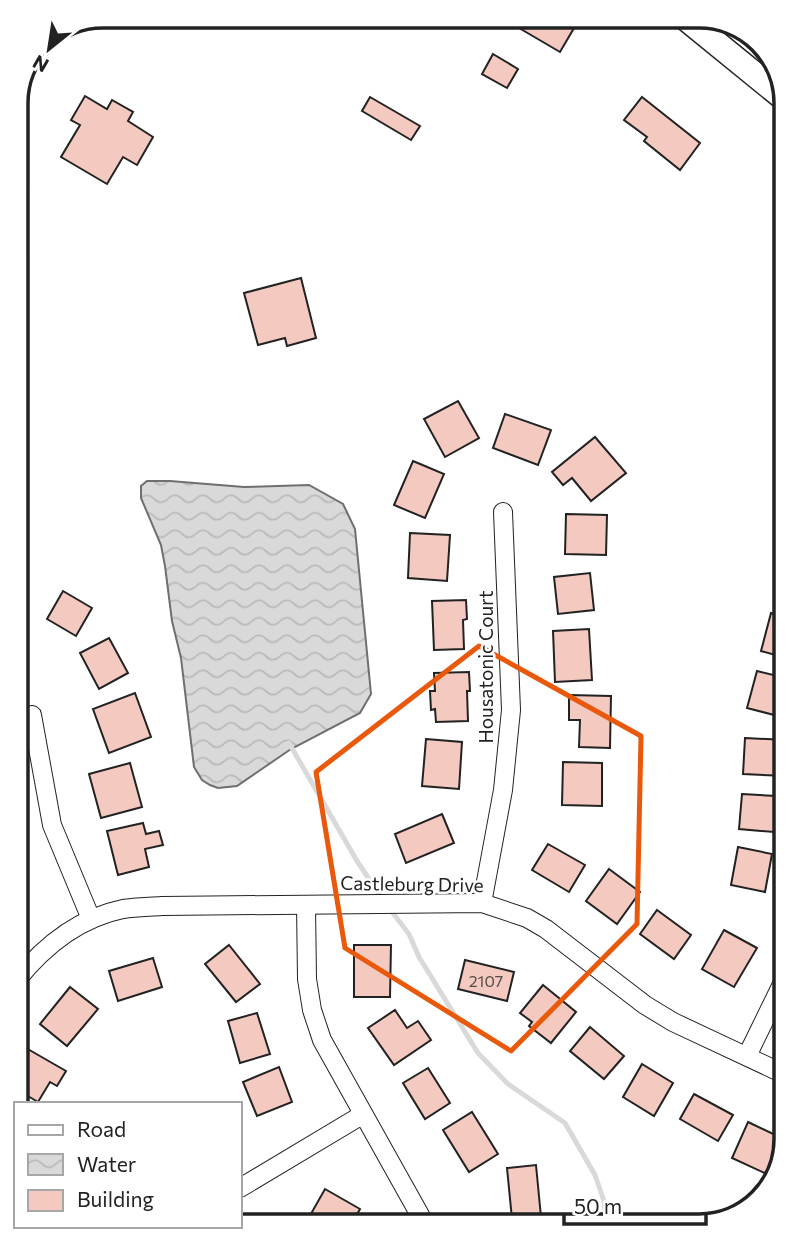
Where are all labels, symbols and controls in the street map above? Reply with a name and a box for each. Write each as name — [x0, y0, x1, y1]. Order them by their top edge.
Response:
north arrow — [14, 14, 84, 84]
text: N — [28, 51, 52, 78]
street label: Housatonic Court — [474, 590, 497, 743]
street label: Castleburg Drive — [340, 871, 484, 896]
house number: 2107 — [469, 971, 503, 990]
legend — [14, 1102, 242, 1228]
text: Road — [77, 1116, 126, 1141]
text: Water — [77, 1151, 136, 1176]
scale bar — [564, 1182, 706, 1226]
text: Building — [77, 1186, 154, 1211]
text: 50 m — [574, 1193, 622, 1218]

